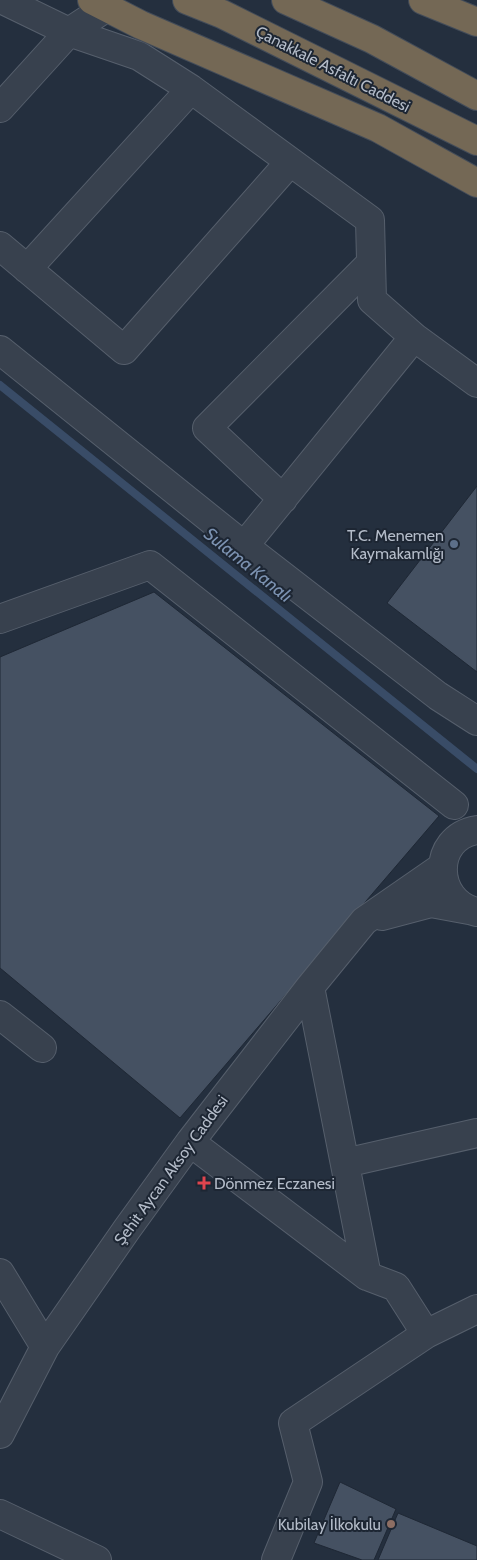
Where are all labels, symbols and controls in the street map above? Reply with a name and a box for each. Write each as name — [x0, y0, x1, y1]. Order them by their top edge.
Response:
street label: Çanakkale Asfaltı Caddesi — [253, 22, 413, 116]
water label: Sulama Kanalı — [200, 523, 296, 607]
place label: T.C. Menemen Kaymakamlığı — [347, 526, 444, 563]
marker: T.C. Menemen Kaymakamlığı — [448, 538, 460, 550]
street label: Şehit Aycan Aksoy Caddesi — [110, 1091, 232, 1249]
place label: Dönmez Eczanesi — [214, 1174, 335, 1193]
marker: Dönmez Eczanesi — [198, 1177, 210, 1189]
place label: Kubilay İlkokulu — [278, 1515, 381, 1534]
marker: Kubilay İlkokulu — [385, 1518, 397, 1530]

